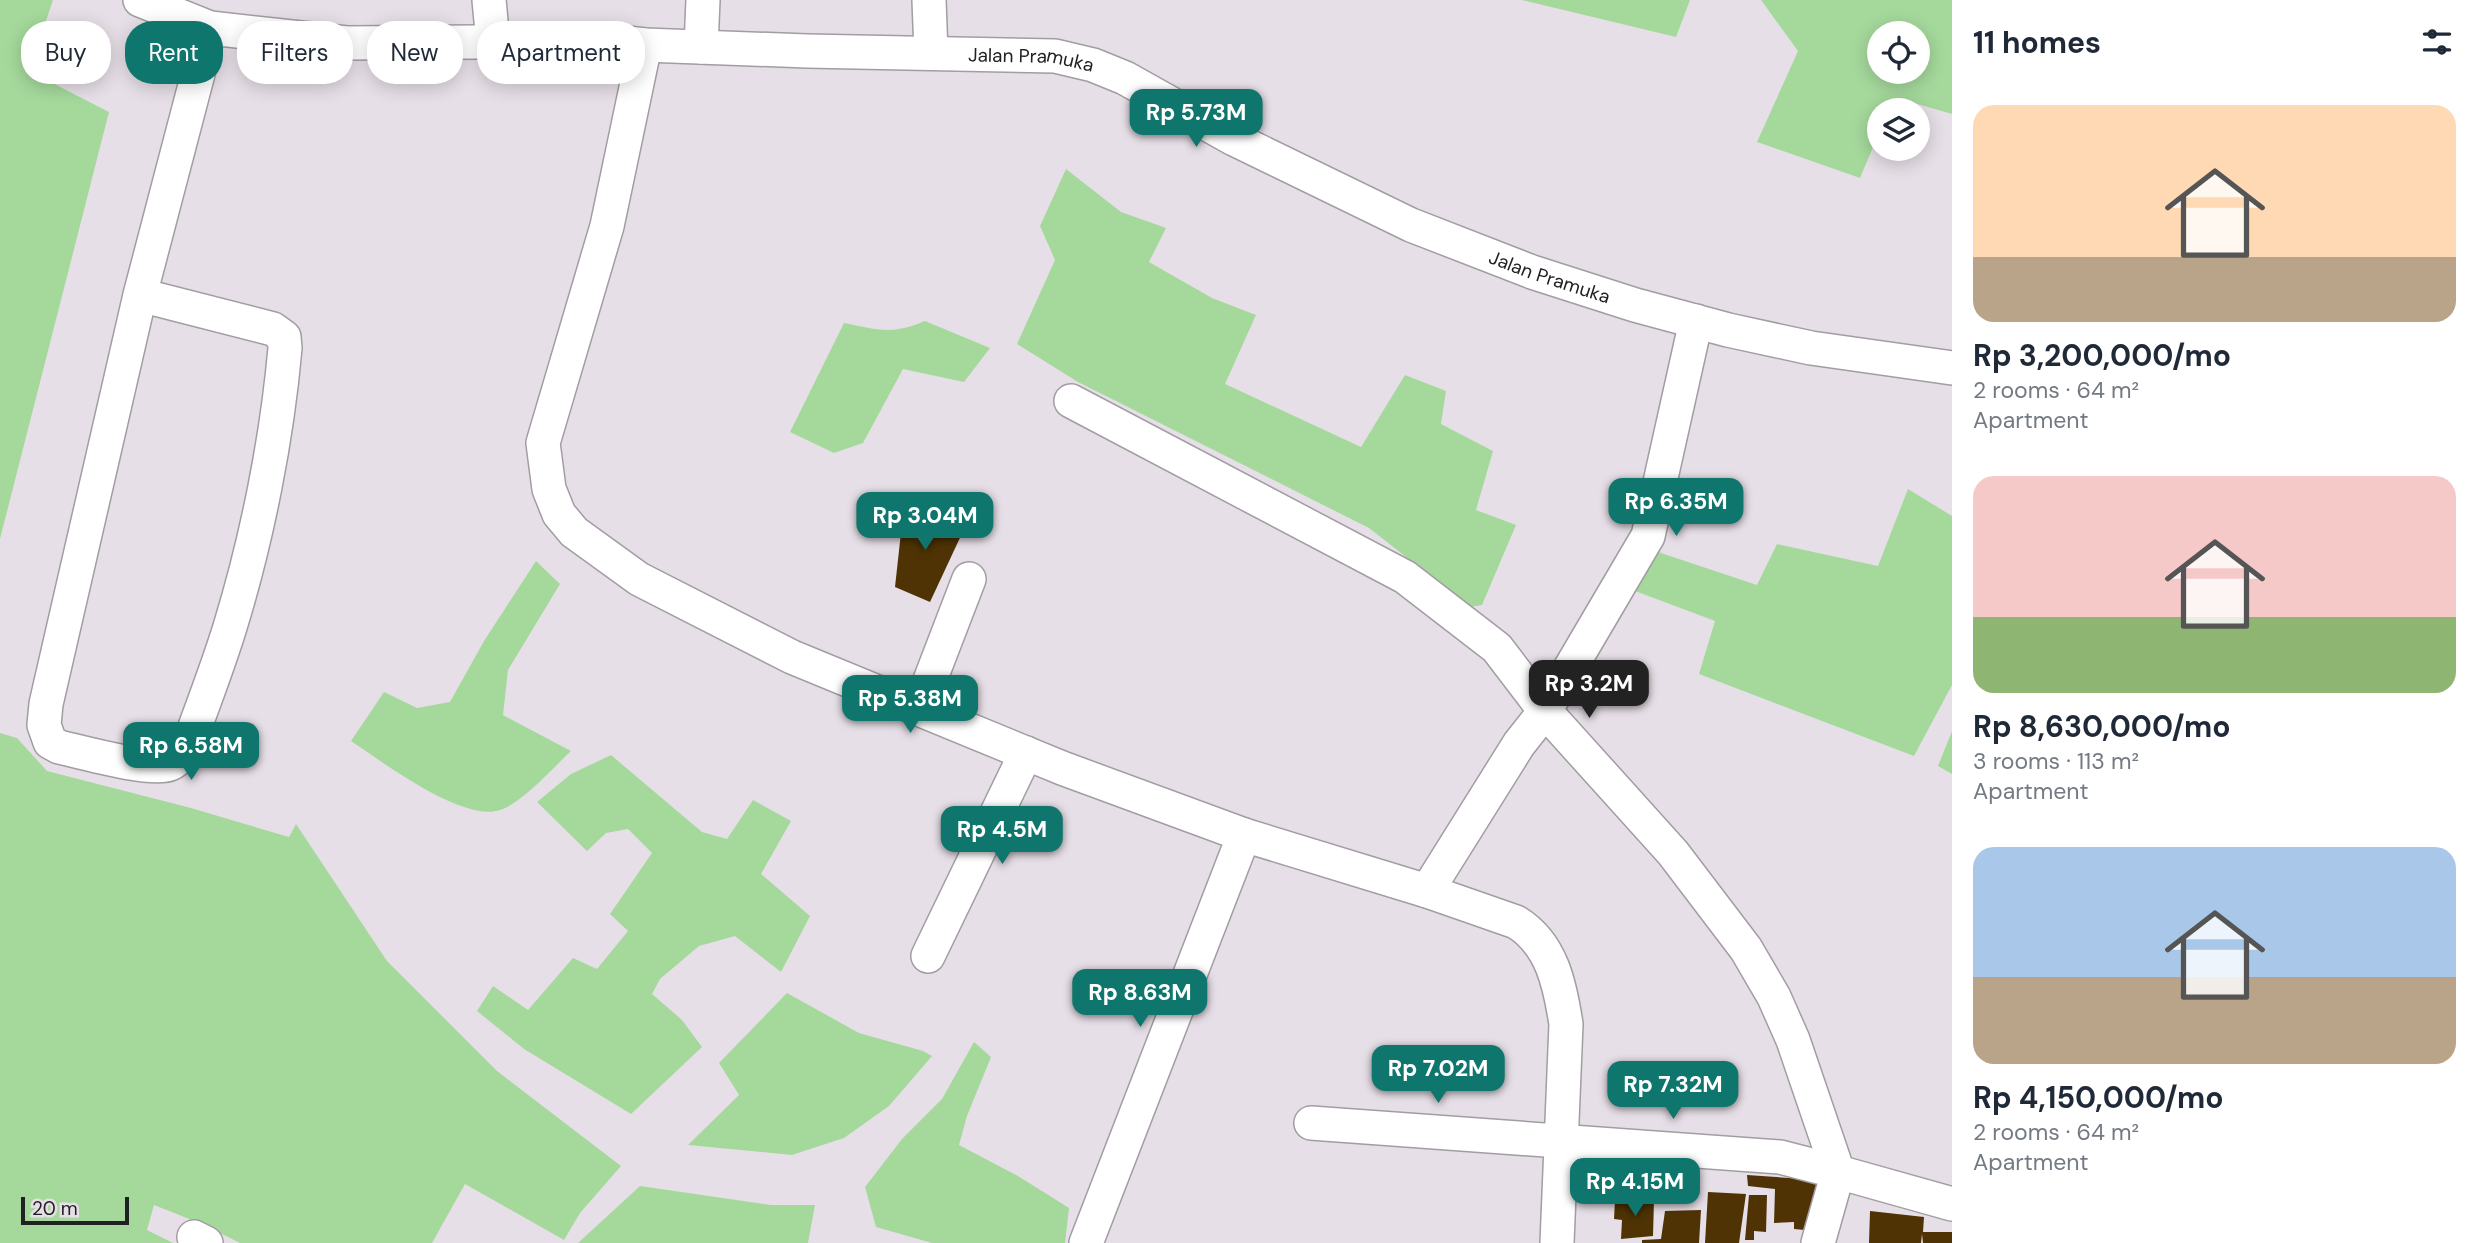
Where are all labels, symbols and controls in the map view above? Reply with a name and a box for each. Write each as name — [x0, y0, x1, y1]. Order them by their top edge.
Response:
chip: Buy — [21, 21, 111, 84]
chip: Rent — [125, 21, 223, 84]
chip: Filters — [237, 21, 353, 84]
chip: New — [367, 21, 463, 84]
chip: Apartment — [477, 21, 645, 84]
map controls — [1867, 21, 1930, 161]
button: locate — [1867, 21, 1930, 84]
text: 11 homes — [1973, 23, 2101, 62]
icon: filters — [2418, 23, 2456, 61]
street label: Jalan Pramuka — [968, 42, 1096, 78]
pin: Rp 5.73M — [1124, 90, 1268, 149]
text: Rp 5.73M — [1146, 97, 1246, 127]
button: layers — [1867, 98, 1930, 161]
icon: home — [2152, 150, 2278, 276]
street label: Jalan Pramuka — [1485, 245, 1613, 309]
text: Rp 3,200,000/mo — [1973, 336, 2231, 375]
text: 2 rooms · 64 m² — [1973, 375, 2139, 405]
text: Apartment — [1973, 405, 2088, 435]
pin: Rp 6.35M — [1604, 478, 1748, 538]
text: Rp 6.35M — [1624, 486, 1728, 516]
pin: Rp 3.04M — [853, 492, 997, 552]
text: Rp 3.04M — [872, 500, 978, 530]
icon: home — [2152, 521, 2278, 647]
pin: Rp 3.2M — [1524, 660, 1654, 720]
text: Rp 3.2M — [1545, 668, 1633, 698]
pin: Rp 5.38M — [838, 676, 982, 735]
text: Rp 5.38M — [858, 683, 962, 713]
text: Rp 8,630,000/mo — [1973, 707, 2231, 746]
pin: Rp 6.58M — [119, 722, 263, 782]
text: Rp 6.58M — [139, 730, 243, 760]
text: 3 rooms · 113 m² — [1973, 746, 2139, 776]
text: Apartment — [1973, 776, 2088, 806]
pin: Rp 4.5M — [937, 806, 1067, 866]
text: Rp 4.5M — [957, 814, 1047, 844]
icon: home — [2152, 892, 2278, 1018]
pin: Rp 8.63M — [1068, 970, 1212, 1029]
text: Rp 8.63M — [1088, 977, 1192, 1007]
pin: Rp 7.02M — [1366, 1046, 1510, 1105]
text: Rp 7.02M — [1388, 1053, 1488, 1083]
pin: Rp 7.32M — [1601, 1062, 1745, 1121]
text: Rp 7.32M — [1623, 1069, 1723, 1099]
text: Rp 4,150,000/mo — [1973, 1078, 2224, 1117]
text: 2 rooms · 64 m² — [1973, 1117, 2139, 1147]
text: Apartment — [1973, 1147, 2088, 1177]
pin: Rp 4.15M — [1563, 1158, 1707, 1218]
text: Rp 4.15M — [1586, 1166, 1684, 1196]
scale bar — [21, 1194, 130, 1226]
text: 20 m — [32, 1196, 78, 1221]

